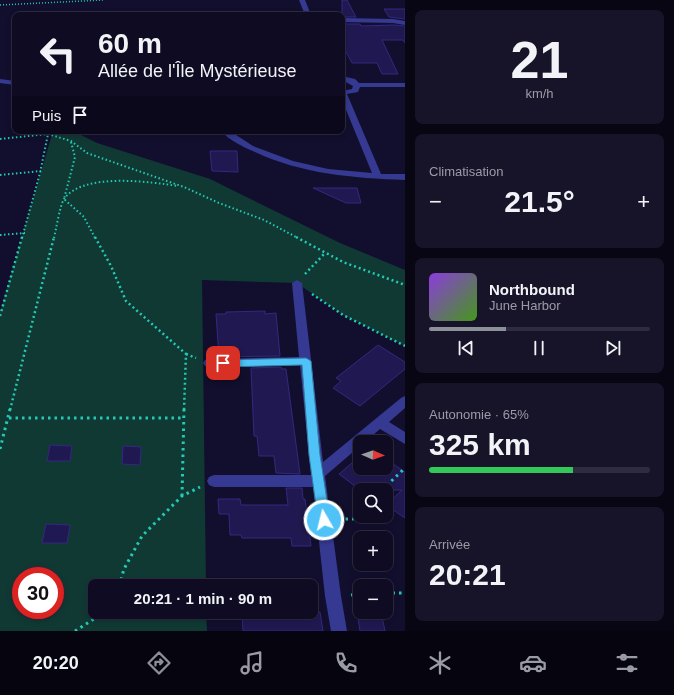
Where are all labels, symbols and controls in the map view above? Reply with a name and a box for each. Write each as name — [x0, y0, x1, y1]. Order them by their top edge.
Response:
icon: left — [32, 28, 84, 80]
text: 60 m — [98, 28, 162, 59]
text: 21 — [511, 31, 568, 89]
text: Allée de l'Île Mystérieuse — [98, 61, 297, 81]
text: km/h — [525, 86, 554, 101]
icon: arrive — [69, 104, 91, 126]
text: Puis — [32, 107, 61, 124]
text: Climatisation — [429, 164, 503, 179]
text: 21.5° — [504, 185, 575, 218]
text: − — [429, 189, 442, 214]
text: + — [637, 189, 650, 214]
text: Northbound — [489, 281, 575, 298]
text: June Harbor — [489, 298, 561, 313]
icon: previous — [455, 337, 477, 359]
icon: pause — [528, 337, 550, 359]
icon: next — [602, 337, 624, 359]
pin — [206, 346, 240, 380]
icon: arrive — [212, 352, 234, 374]
text: Autonomie · 65% — [429, 407, 529, 422]
text: 325 km — [429, 428, 531, 461]
north arrow — [353, 435, 393, 475]
map controls — [353, 435, 393, 619]
button: search — [353, 483, 393, 523]
position arrow — [303, 499, 345, 541]
button: + — [353, 531, 393, 571]
text: Arrivée — [429, 537, 470, 552]
text: 20:21 — [429, 558, 506, 591]
speed limit sign: 30 — [12, 567, 64, 619]
button: − — [353, 579, 393, 619]
text: 20:21 · 1 min · 90 m — [134, 590, 272, 607]
icon: directions — [145, 649, 173, 677]
icon: music — [238, 649, 266, 677]
icon: phone — [332, 649, 360, 677]
icon: climate — [426, 649, 454, 677]
icon: car — [519, 649, 547, 677]
icon: filters — [613, 649, 641, 677]
text: 20:20 — [33, 653, 79, 673]

